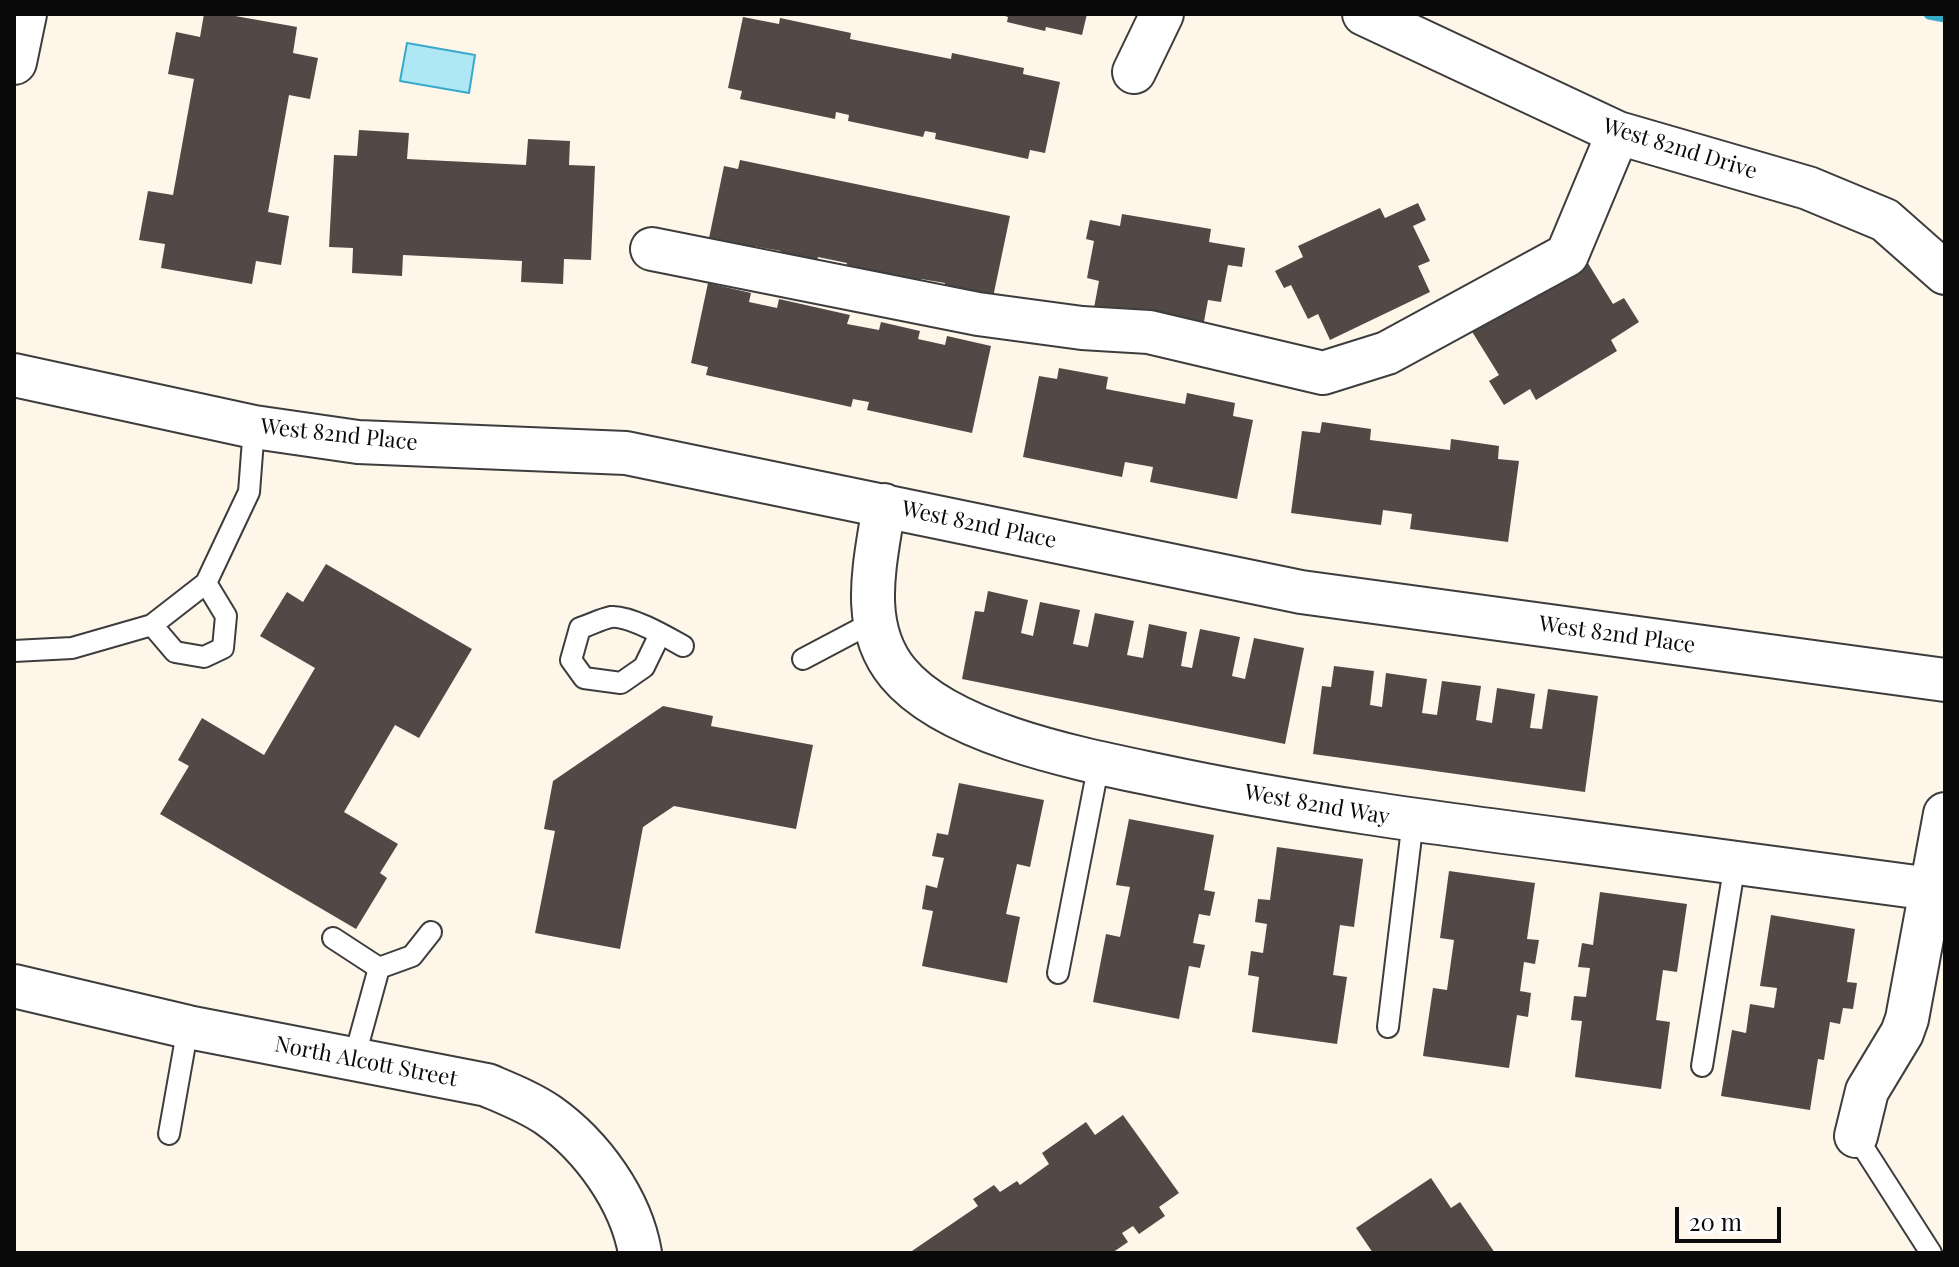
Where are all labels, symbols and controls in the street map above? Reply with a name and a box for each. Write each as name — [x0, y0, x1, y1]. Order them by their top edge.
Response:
street label: West 82nd Drive — [1600, 113, 1760, 185]
street label: West 82nd Place — [259, 414, 419, 456]
street label: West 82nd Place — [899, 496, 1059, 554]
street label: West 82nd Place — [1537, 611, 1697, 659]
street label: West 82nd Way — [1242, 779, 1392, 831]
street label: North Alcott Street — [273, 1031, 459, 1093]
scale bar — [1679, 1191, 1785, 1241]
text: 20 m — [1689, 1205, 1742, 1237]

